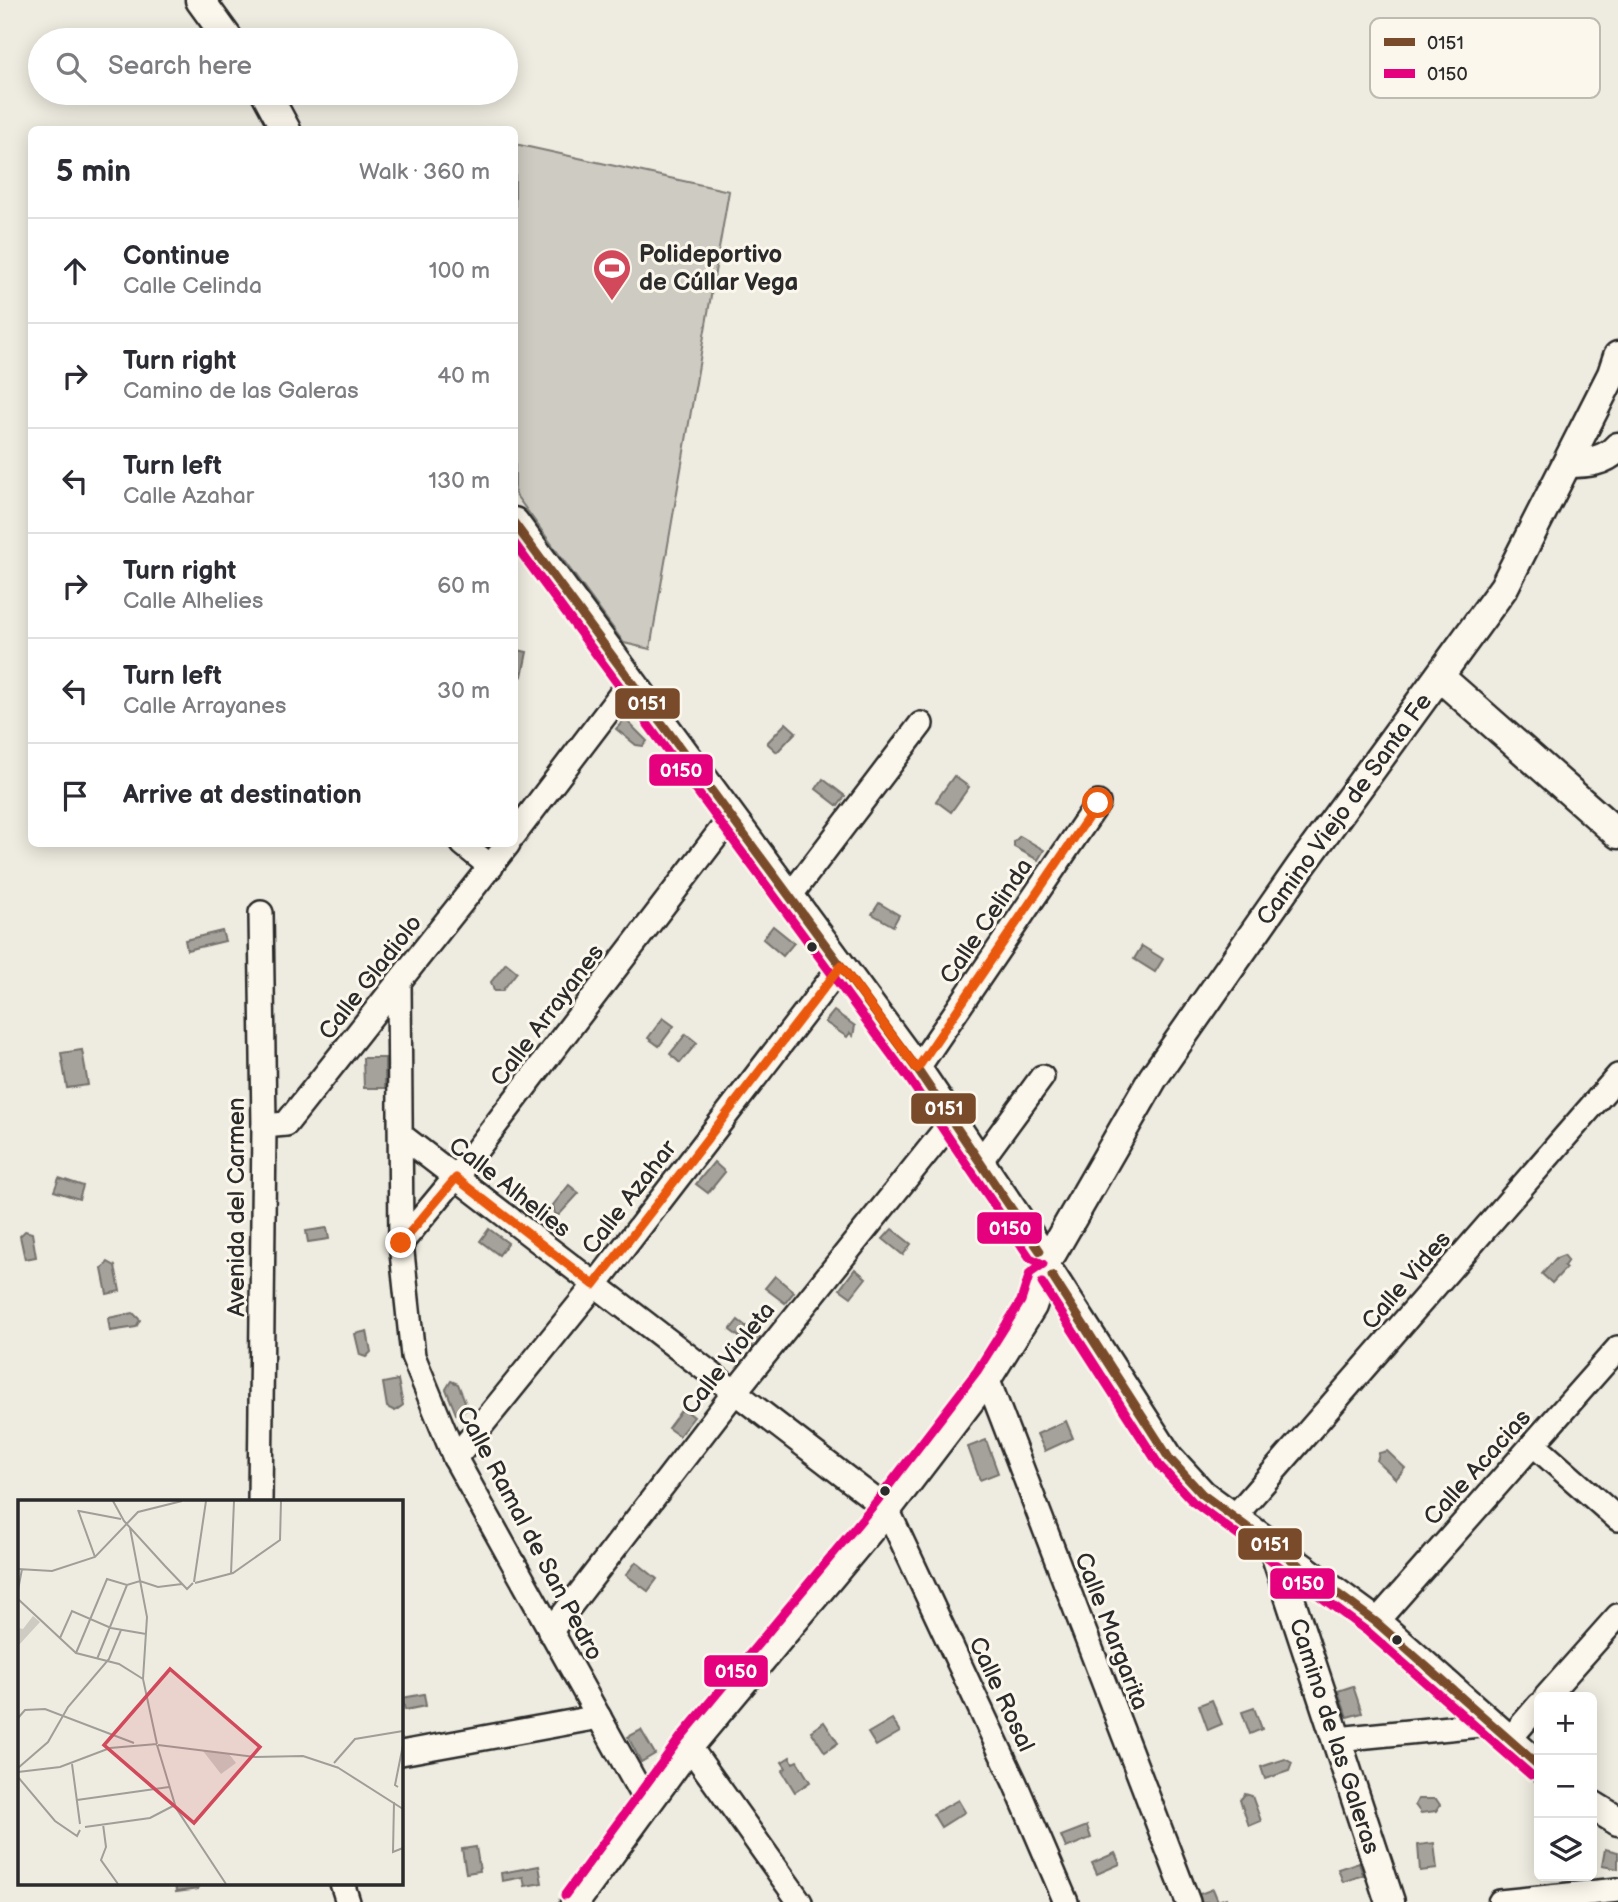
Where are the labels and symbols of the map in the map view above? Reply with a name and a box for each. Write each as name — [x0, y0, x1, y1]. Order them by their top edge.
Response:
legend — [1370, 18, 1600, 98]
text: 0151 — [1427, 32, 1464, 55]
text: 0150 — [1427, 63, 1468, 86]
place label: Polideportivo de Cúllar Vega — [639, 240, 798, 297]
sports icon: Polideportivo de Cúllar Vega — [591, 247, 633, 302]
line badge: 0151 — [614, 687, 681, 720]
street label: Camino Viejo de Santa Fe — [1250, 688, 1438, 931]
text: 0151 — [628, 693, 666, 716]
line badge: 0150 — [648, 753, 714, 787]
text: 0150 — [660, 760, 702, 783]
route start — [1082, 787, 1113, 818]
street label: Calle Celinda — [934, 853, 1039, 990]
street label: Calle Gladiolo — [313, 909, 428, 1046]
street label: Calle Arrayanes — [485, 938, 610, 1092]
unlabelled marker — [805, 940, 819, 954]
line badge: 0151 — [910, 1092, 977, 1125]
street label: Avenida del Carmen — [222, 1097, 251, 1317]
text: 0151 — [925, 1098, 963, 1121]
street label: Calle Alhelies — [443, 1131, 576, 1244]
street label: Calle Azahar — [576, 1134, 683, 1260]
line badge: 0150 — [976, 1211, 1043, 1245]
text: 0150 — [989, 1218, 1031, 1241]
street label: Calle Vides — [1356, 1225, 1457, 1336]
route end — [385, 1227, 416, 1258]
street label: Calle Violeta — [675, 1296, 781, 1420]
street label: Calle Ramal de San Pedro — [450, 1401, 609, 1665]
street label: Calle Acacias — [1418, 1403, 1537, 1531]
unlabelled marker — [878, 1484, 892, 1498]
inset map — [18, 1500, 402, 1884]
line badge: 0151 — [1237, 1527, 1303, 1561]
text: 0151 — [1251, 1534, 1289, 1557]
street label: Calle Margarita — [1068, 1548, 1155, 1714]
line badge: 0150 — [1269, 1567, 1336, 1600]
text: 0150 — [1282, 1573, 1324, 1596]
street label: Camino de las Galeras — [1283, 1615, 1386, 1858]
street label: Calle Rosal — [962, 1632, 1041, 1756]
unlabelled marker — [1390, 1633, 1404, 1647]
line badge: 0150 — [703, 1654, 769, 1688]
text: 0150 — [715, 1661, 757, 1684]

